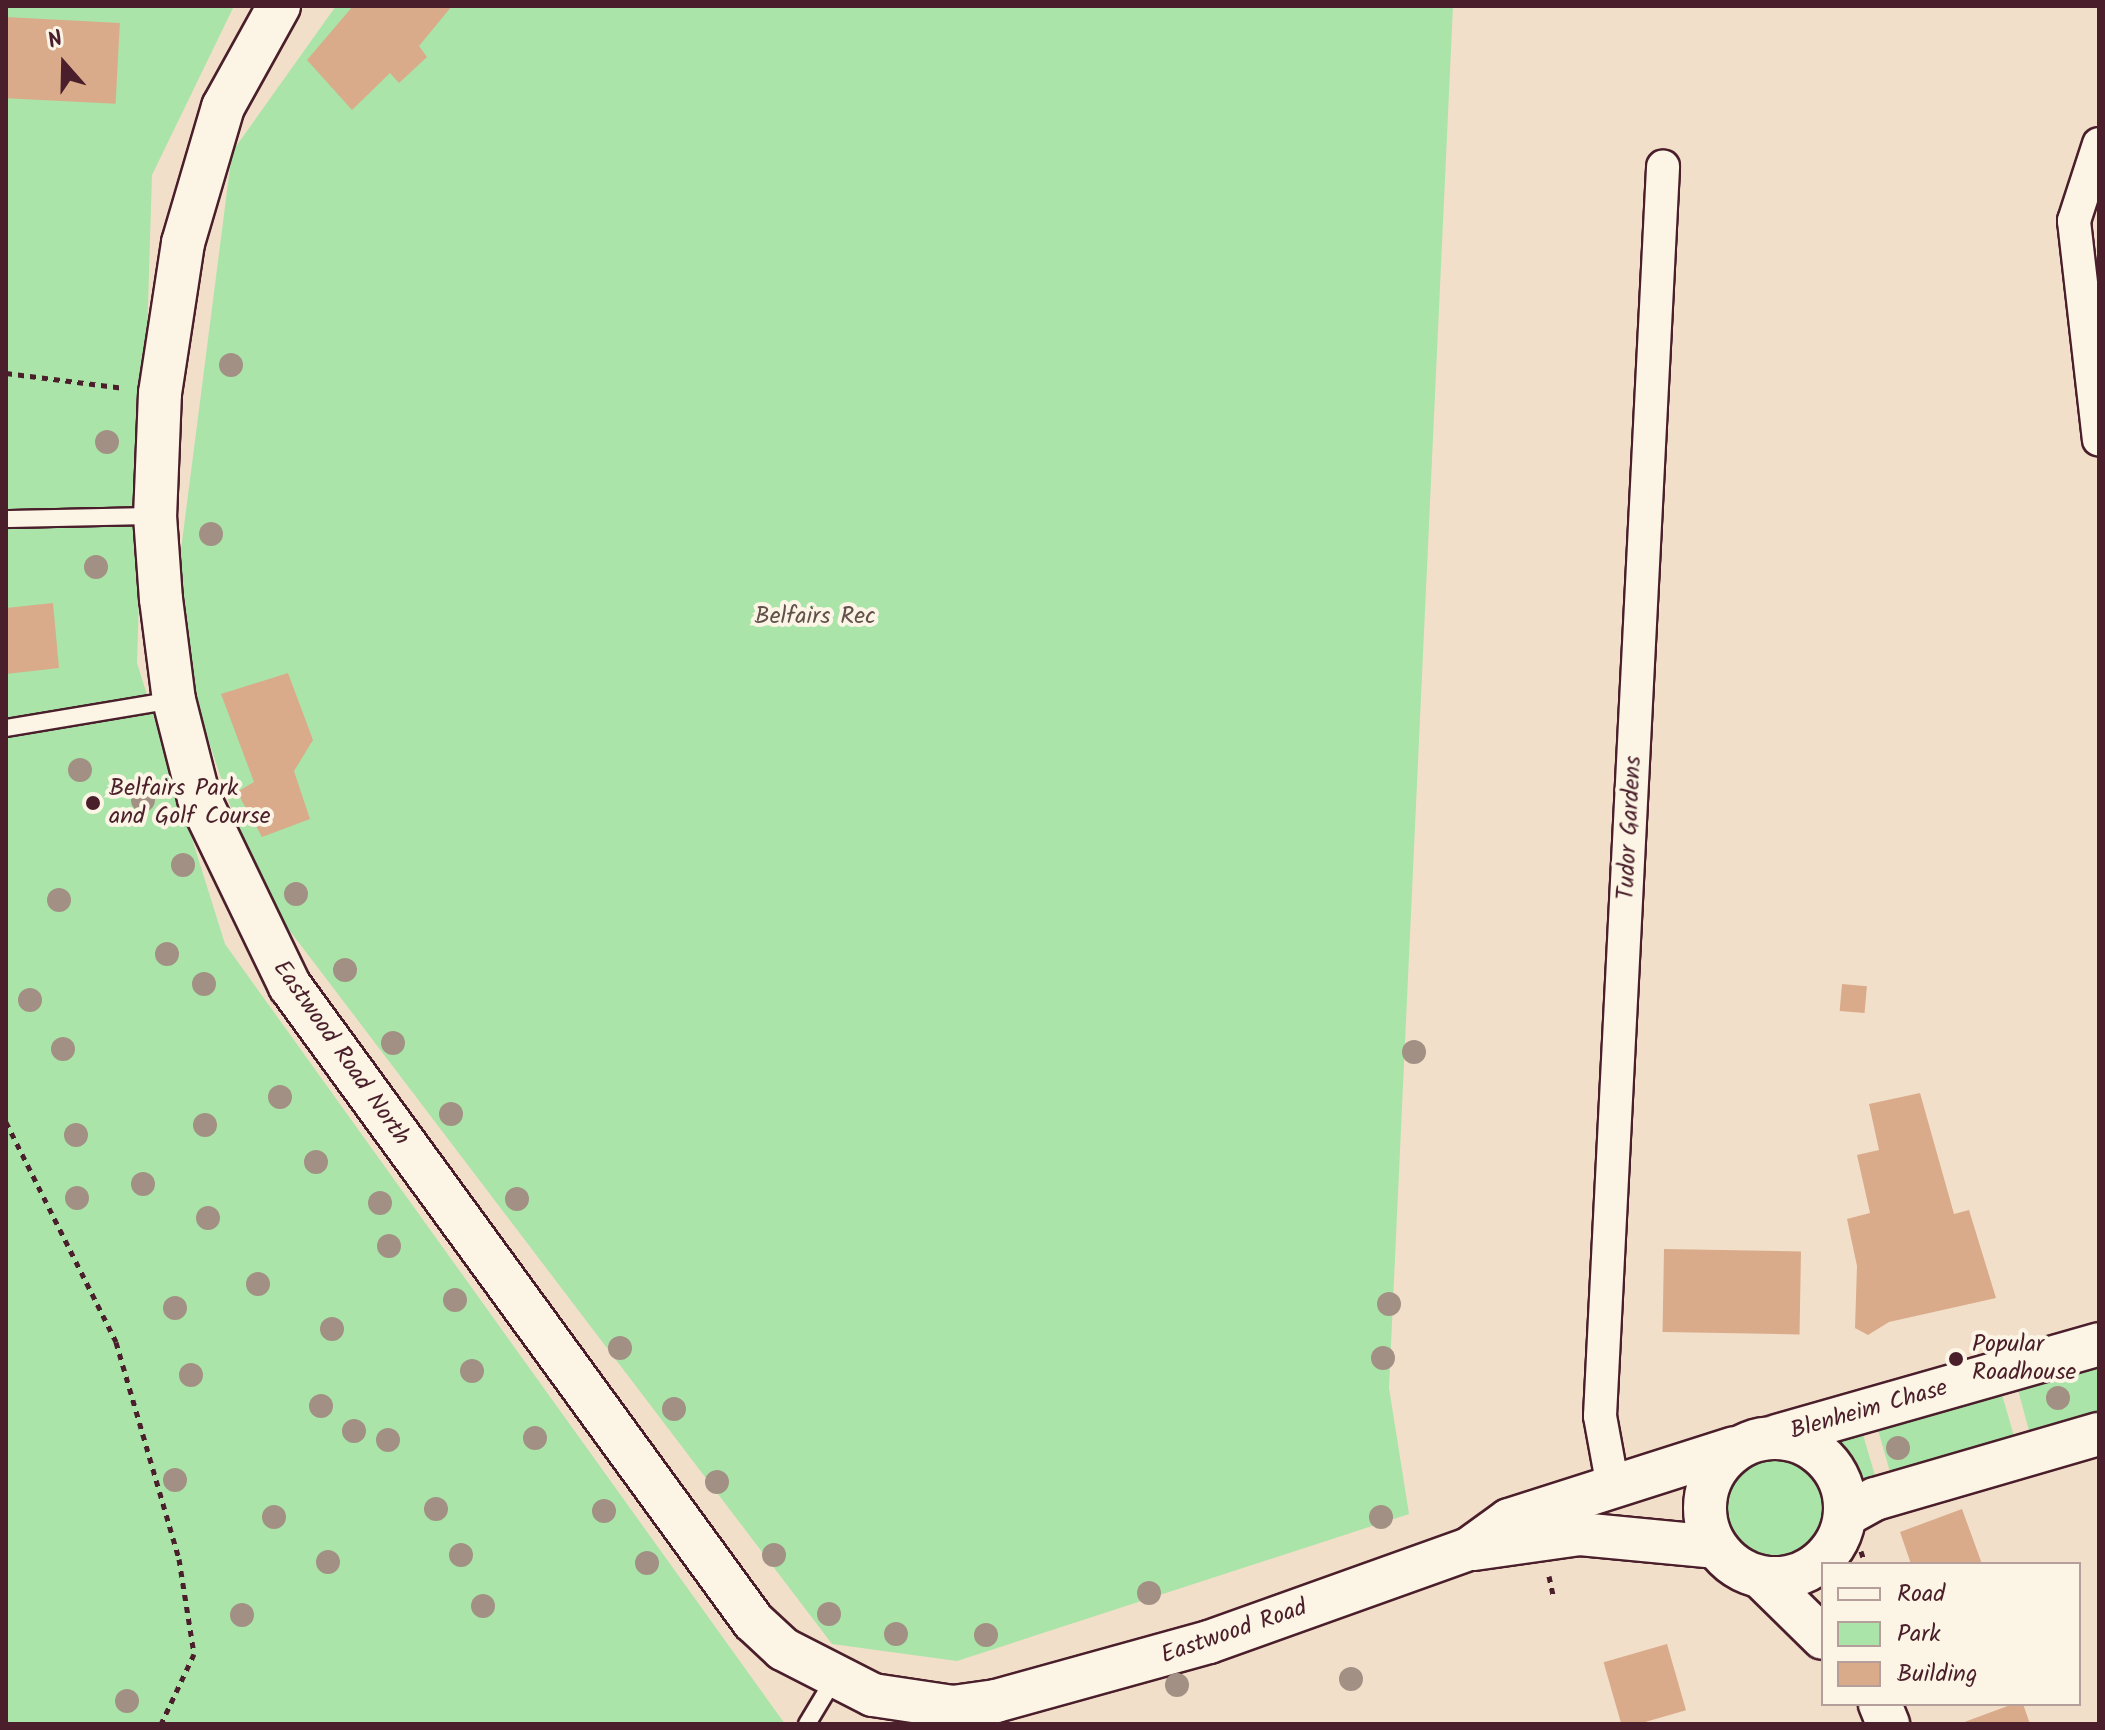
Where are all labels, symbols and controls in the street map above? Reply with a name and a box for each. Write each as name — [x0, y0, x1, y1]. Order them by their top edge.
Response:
text: N — [43, 22, 68, 60]
north arrow — [24, 24, 104, 104]
park label: Belfairs Rec — [754, 603, 876, 631]
street label: Tudor Gardens — [1612, 755, 1648, 901]
place label: Belfairs Park and Golf Course — [109, 775, 270, 831]
marker: Belfairs Park and Golf Course — [84, 794, 102, 812]
street label: Eastwood Road North — [266, 955, 416, 1151]
place label: Popular Roadhouse — [1972, 1331, 2076, 1387]
marker: Popular Roadhouse — [1947, 1350, 1965, 1368]
street label: Blenheim Chase — [1787, 1374, 1951, 1446]
legend — [1821, 1562, 2081, 1706]
text: Road — [1897, 1575, 1945, 1614]
street label: Eastwood Road — [1157, 1594, 1311, 1670]
text: Park — [1897, 1615, 1941, 1654]
text: Building — [1897, 1655, 1977, 1694]

